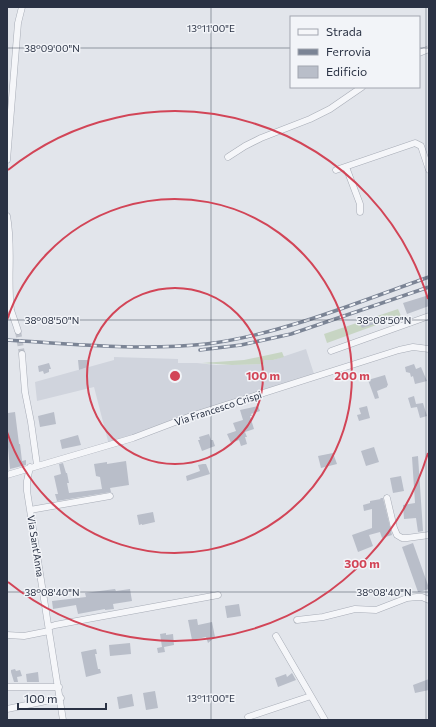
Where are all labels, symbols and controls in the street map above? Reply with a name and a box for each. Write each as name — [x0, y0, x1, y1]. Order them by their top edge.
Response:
legend — [290, 16, 420, 88]
text: 13°11'00"E — [187, 22, 235, 34]
text: Strada — [326, 24, 362, 38]
text: 38°09'00"N — [24, 42, 80, 54]
text: Ferrovia — [326, 44, 371, 58]
text: Edificio — [326, 64, 367, 78]
text: 38°08'50"N — [25, 314, 79, 326]
text: 38°08'50"N — [357, 314, 411, 326]
text: 100 m — [246, 368, 280, 382]
text: 200 m — [334, 368, 370, 382]
centre of rings — [168, 369, 182, 383]
street label: Via Francesco Crispi — [173, 388, 263, 428]
street label: Via Sant'Anna — [25, 514, 47, 578]
text: 300 m — [344, 556, 380, 570]
text: 38°08'40"N — [25, 586, 79, 598]
text: 38°08'40"N — [357, 586, 411, 598]
scale bar — [18, 685, 106, 711]
text: 100 m — [24, 691, 58, 705]
text: 13°11'00"E — [187, 692, 235, 704]

